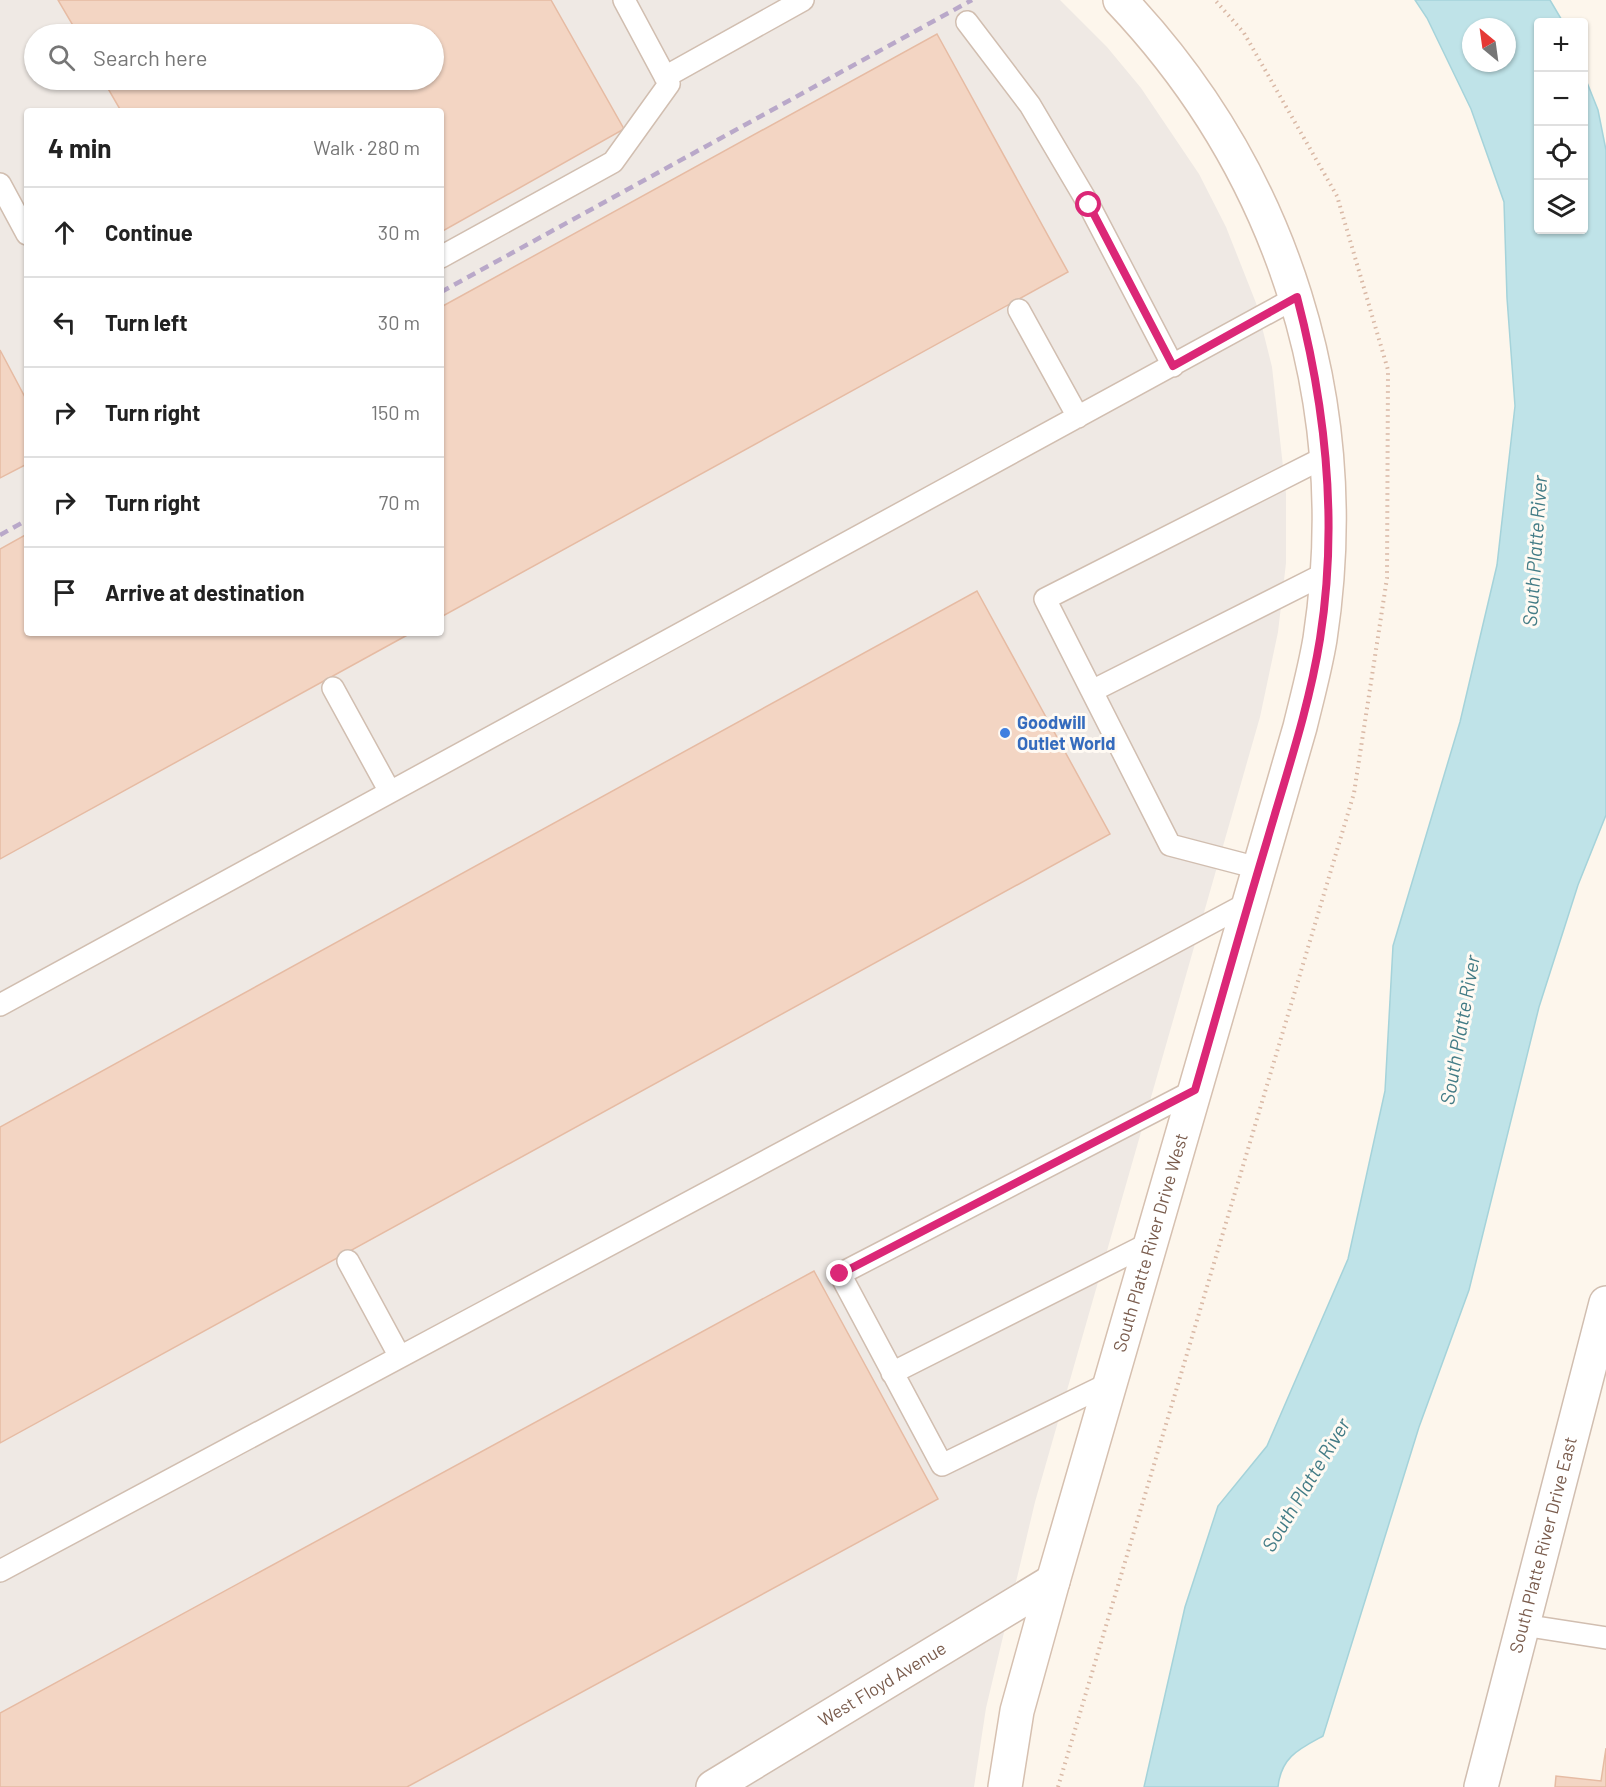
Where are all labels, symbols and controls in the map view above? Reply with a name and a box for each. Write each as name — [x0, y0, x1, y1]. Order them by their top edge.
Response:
north arrow — [1462, 18, 1516, 72]
map controls — [1534, 18, 1588, 234]
button: + — [1534, 18, 1588, 72]
search box — [24, 24, 444, 90]
icon: search — [45, 41, 78, 74]
text: Search here — [93, 44, 207, 70]
button: − — [1534, 72, 1588, 126]
button: locate — [1534, 126, 1588, 180]
text: 4 min — [48, 132, 112, 163]
text: Walk · 280 m — [313, 135, 420, 159]
button: layers — [1534, 180, 1588, 234]
route start — [1075, 191, 1101, 217]
icon: ahead — [48, 216, 81, 249]
text: Continue — [105, 219, 193, 245]
text: 30 m — [378, 220, 420, 244]
icon: left — [48, 306, 81, 339]
text: Turn left — [105, 309, 188, 335]
text: 30 m — [378, 310, 420, 334]
icon: right — [48, 396, 81, 429]
text: Turn right — [105, 399, 200, 425]
text: 150 m — [371, 400, 420, 424]
water label: South Platte River — [1517, 474, 1551, 627]
icon: right — [48, 486, 81, 519]
text: Turn right — [105, 489, 200, 515]
text: 70 m — [379, 490, 420, 514]
icon: arrive — [48, 576, 81, 609]
text: Arrive at destination — [105, 579, 304, 605]
place label: Goodwill Outlet World — [1017, 711, 1115, 754]
marker: Goodwill Outlet World — [998, 726, 1012, 740]
water label: South Platte River — [1434, 952, 1484, 1106]
street label: South Platte River Drive West — [1108, 1130, 1192, 1354]
route end — [826, 1260, 852, 1286]
water label: South Platte River — [1256, 1413, 1355, 1556]
street label: South Platte River Drive East — [1504, 1434, 1581, 1655]
street label: West Floyd Avenue — [814, 1636, 950, 1731]

